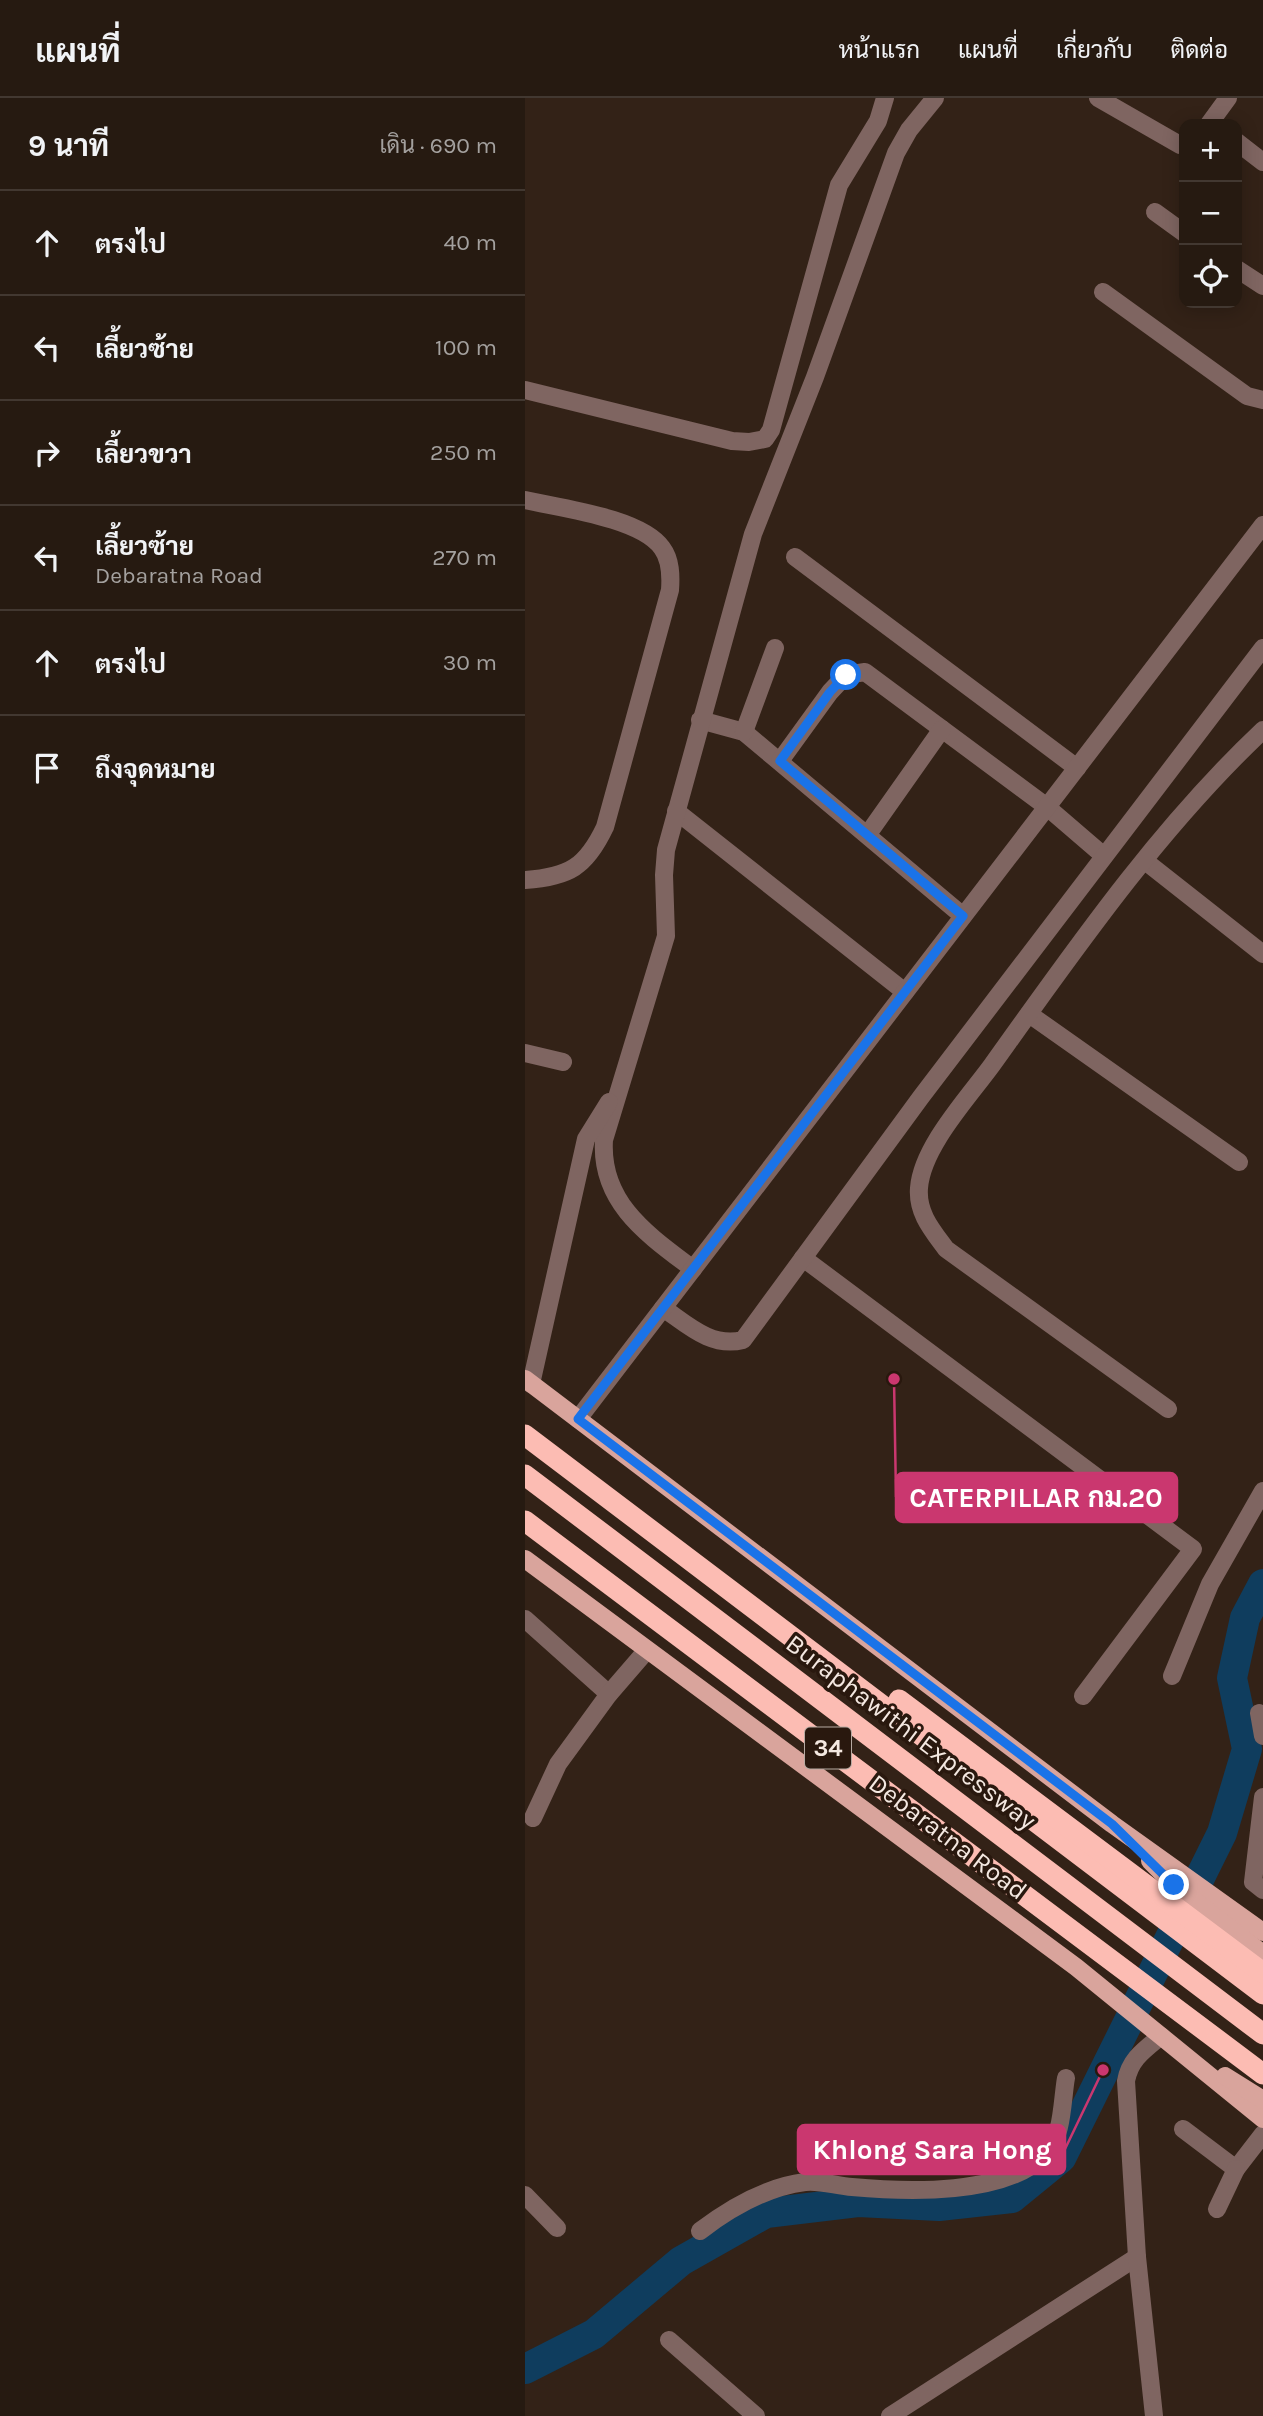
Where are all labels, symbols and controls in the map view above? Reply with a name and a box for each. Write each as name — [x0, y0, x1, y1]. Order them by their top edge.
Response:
text: แผนที่ — [35, 32, 121, 70]
text: หน้าแรก — [839, 36, 920, 64]
text: แผนที่ — [958, 36, 1018, 64]
text: เกี่ยวกับ — [1056, 36, 1133, 64]
text: ติดต่อ — [1171, 36, 1228, 64]
map controls — [1179, 119, 1242, 308]
button: + — [1179, 119, 1242, 182]
text: 9 นาที — [28, 128, 109, 164]
text: เดิน · 690 m — [379, 132, 497, 159]
button: − — [1179, 182, 1242, 245]
icon: ahead — [28, 224, 66, 262]
text: ตรงไป — [95, 229, 166, 260]
text: 40 m — [444, 229, 497, 256]
button: locate — [1179, 245, 1242, 308]
icon: left — [28, 329, 66, 367]
text: เลี้ยวซ้าย — [95, 334, 194, 365]
text: 100 m — [435, 334, 497, 361]
icon: right — [28, 434, 66, 472]
text: เลี้ยวขวา — [95, 439, 192, 470]
text: 250 m — [430, 439, 497, 466]
text: เลี้ยวซ้าย — [95, 531, 194, 562]
icon: left — [28, 539, 66, 577]
text: 270 m — [432, 544, 497, 571]
text: Debaratna Road — [95, 562, 263, 589]
icon: ahead — [28, 644, 66, 682]
text: ตรงไป — [95, 649, 166, 680]
text: 30 m — [443, 649, 497, 676]
route start — [830, 659, 861, 690]
icon: arrive — [28, 749, 66, 787]
text: ถึงจุดหมาย — [95, 754, 216, 785]
callout: CATERPILLAR กม.20 — [896, 1473, 1177, 1522]
text: CATERPILLAR กม.20 — [909, 1481, 1163, 1514]
street label: Buraphawithi Expressway — [780, 1628, 1042, 1836]
road number: 34 — [805, 1728, 851, 1768]
street label: Debaratna Road — [863, 1768, 1033, 1906]
route end — [1158, 1869, 1189, 1900]
callout: Khlong Sara Hong — [798, 2125, 1065, 2174]
text: Khlong Sara Hong — [813, 2133, 1051, 2166]

